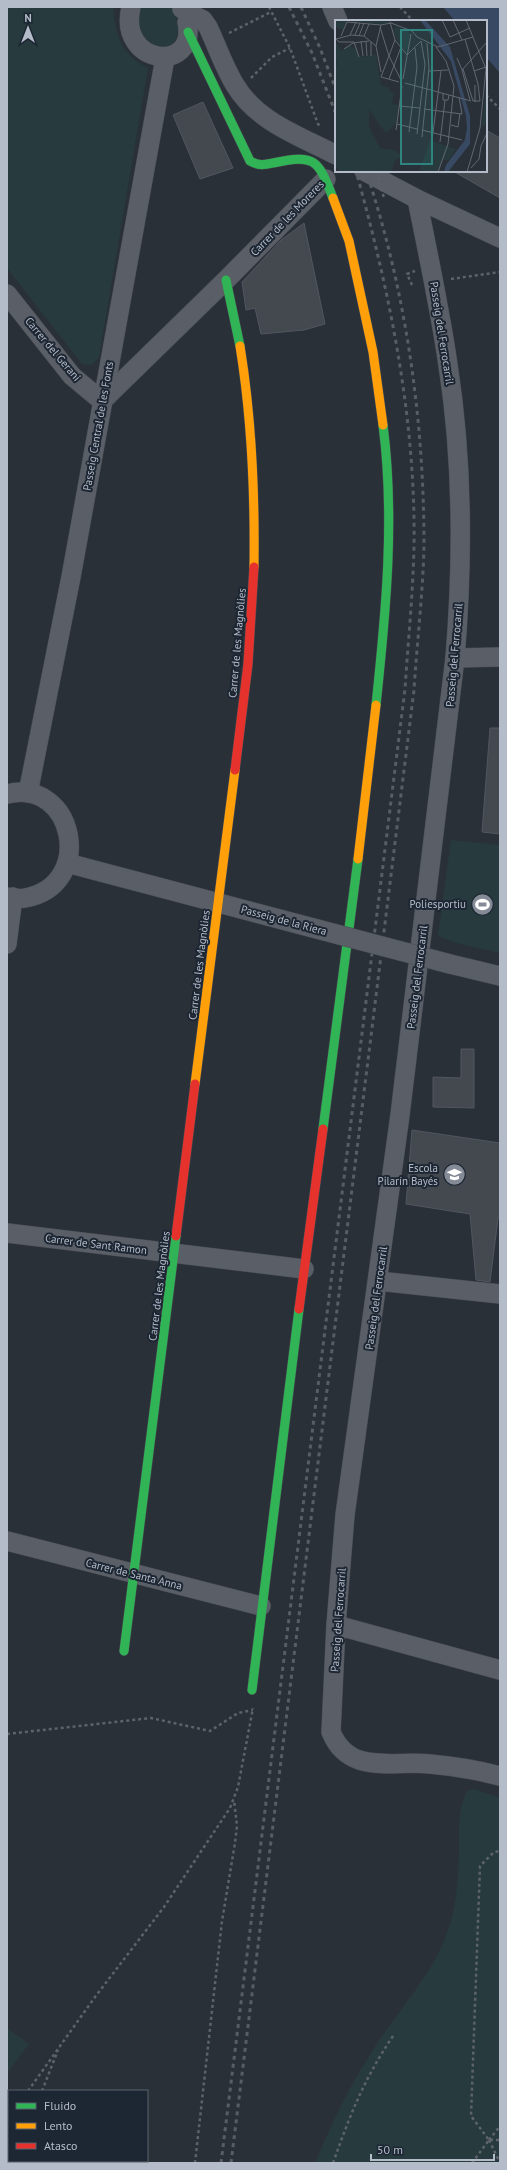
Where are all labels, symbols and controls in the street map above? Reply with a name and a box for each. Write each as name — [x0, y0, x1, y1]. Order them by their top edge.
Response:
north arrow — [8, 8, 48, 48]
text: N — [24, 11, 32, 25]
inset map — [335, 20, 487, 172]
street label: Carrer de les Moreres — [247, 177, 327, 259]
street label: Passeig del Ferrocarril — [427, 280, 457, 386]
street label: Carrer del Gerani — [22, 314, 84, 384]
street label: Passeig Central de les Fonts — [80, 360, 116, 492]
street label: Carrer de les Magnòlies — [225, 587, 249, 699]
street label: Passeig del Ferrocarril — [442, 602, 466, 708]
sports icon: Poliesportiu — [469, 891, 495, 917]
place label: Poliesportiu — [409, 897, 466, 911]
street label: Passeig de la Riera — [240, 902, 328, 938]
street label: Carrer de les Magnòlies — [185, 909, 213, 1021]
street label: Passeig del Ferrocarril — [404, 924, 430, 1030]
place label: Escola Pilarín Bayés — [377, 1161, 438, 1188]
school or university icon: Escola Pilarín Bayés — [441, 1161, 467, 1187]
street label: Carrer de les Magnòlies — [145, 1230, 173, 1342]
street label: Carrer de Sant Ramon — [44, 1231, 148, 1257]
street label: Passeig del Ferrocarril — [362, 1245, 390, 1351]
street label: Carrer de Santa Anna — [84, 1555, 184, 1593]
street label: Passeig del Ferrocarril — [327, 1567, 349, 1672]
legend — [8, 2090, 148, 2162]
text: Fluido — [44, 2098, 76, 2113]
text: Lento — [44, 2118, 73, 2133]
scale bar — [371, 2136, 494, 2162]
text: Atasco — [44, 2138, 77, 2153]
text: 50 m — [377, 2142, 403, 2157]

